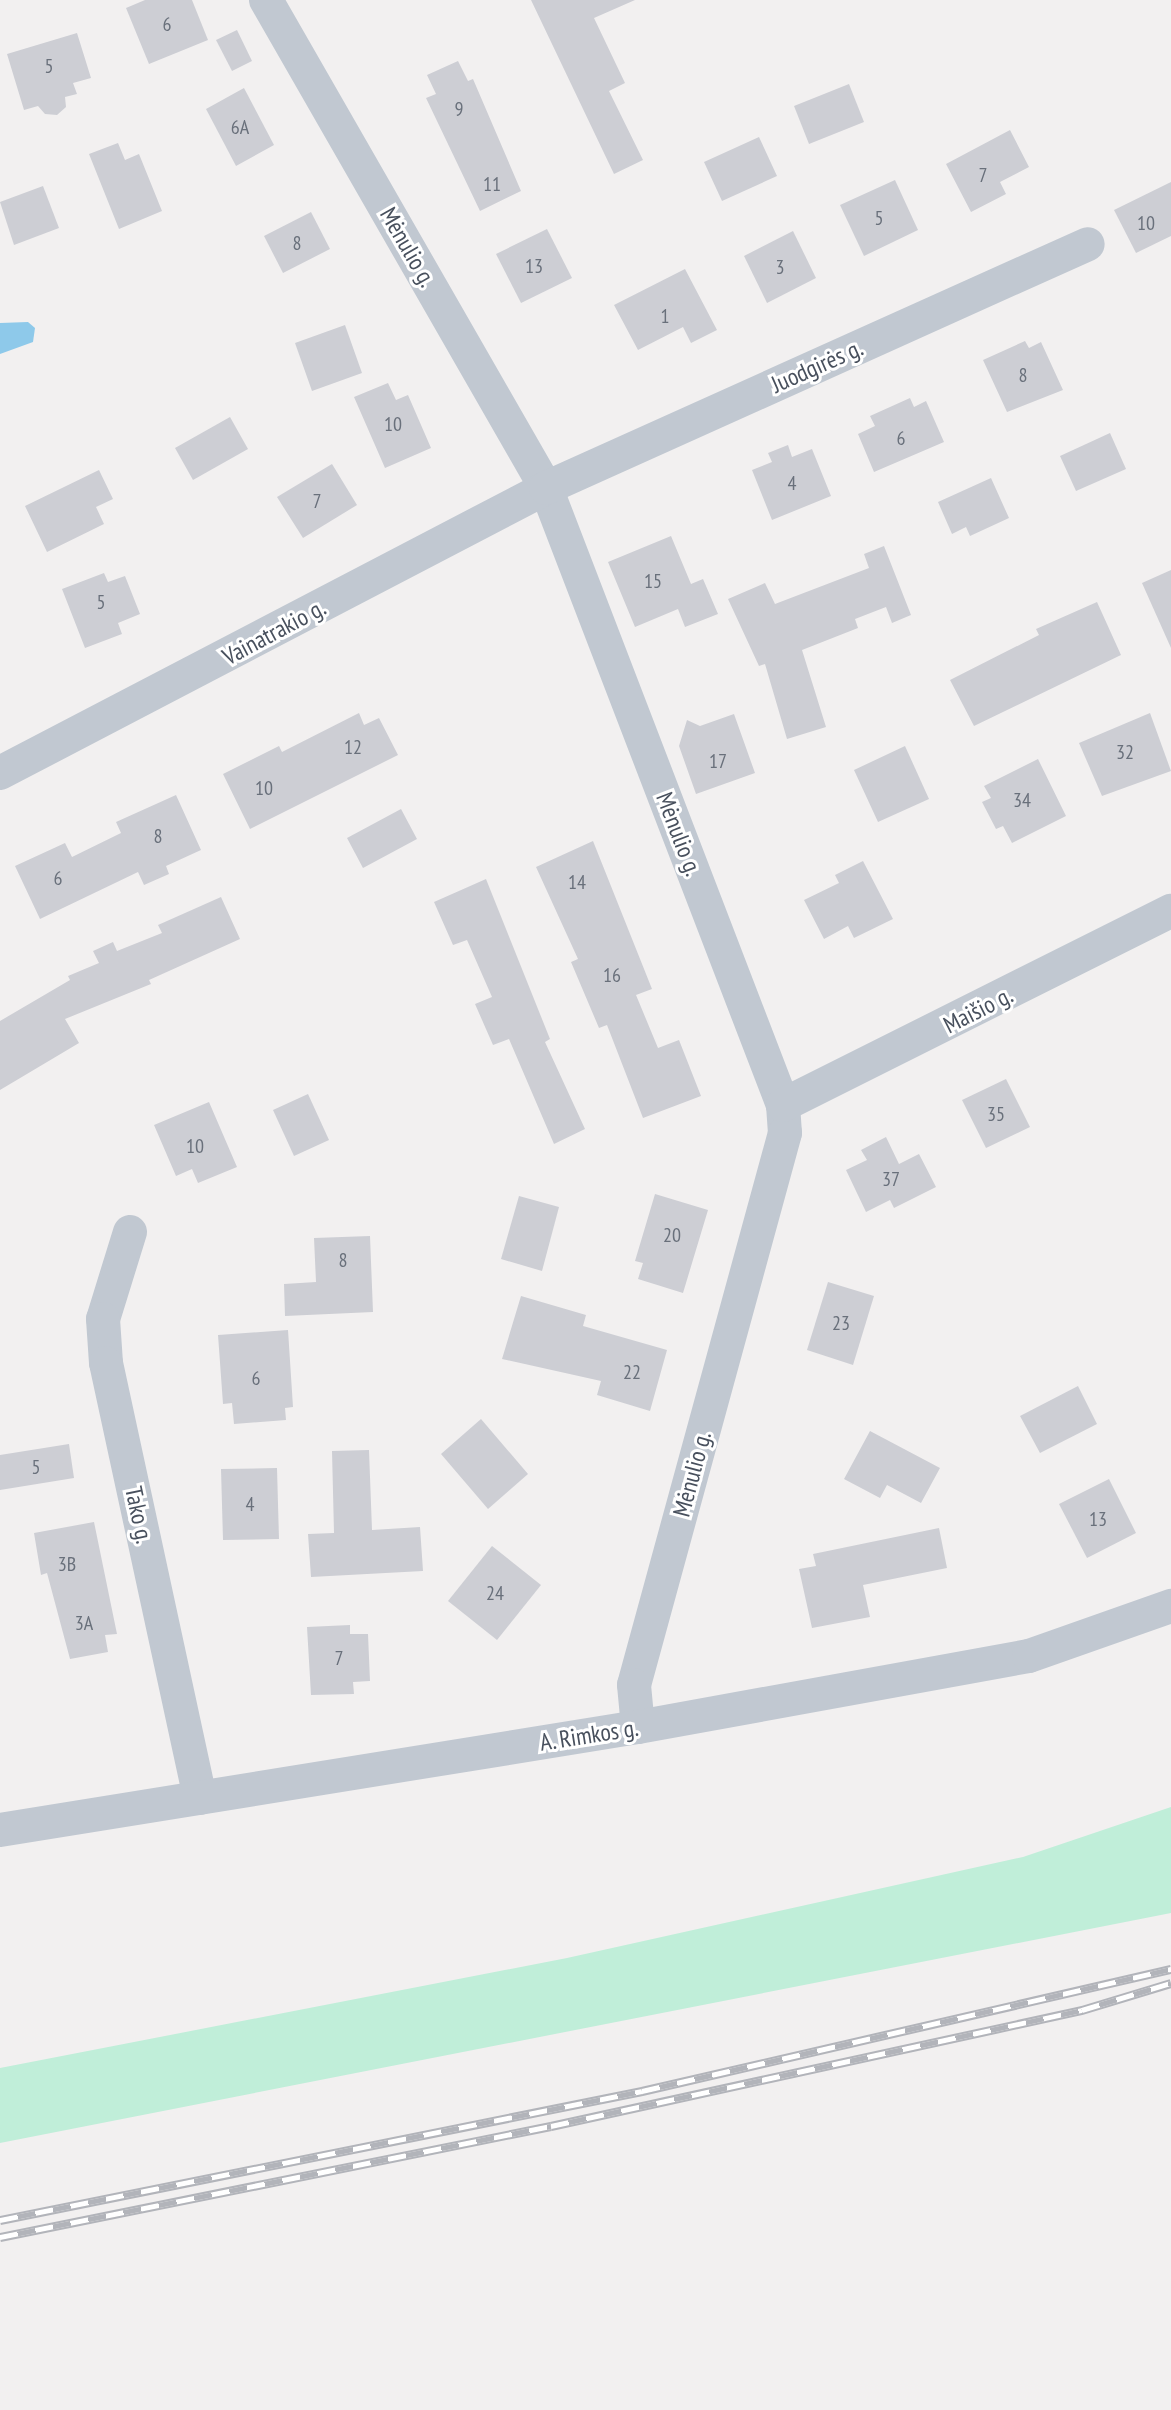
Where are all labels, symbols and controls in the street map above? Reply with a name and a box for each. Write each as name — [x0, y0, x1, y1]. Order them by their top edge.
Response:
house number: 6 — [163, 12, 171, 36]
house number: 5 — [45, 54, 53, 78]
house number: 9 — [455, 97, 463, 121]
house number: 6A — [231, 115, 249, 139]
house number: 7 — [979, 163, 987, 187]
house number: 11 — [483, 172, 501, 196]
street label: Mėnulio g. — [374, 202, 442, 292]
house number: 5 — [875, 206, 883, 230]
house number: 10 — [1137, 211, 1155, 235]
house number: 8 — [293, 231, 301, 255]
house number: 13 — [525, 254, 543, 278]
house number: 3 — [776, 255, 784, 279]
house number: 1 — [661, 304, 669, 328]
street label: Juodgirės g. — [767, 333, 867, 399]
house number: 8 — [1019, 363, 1027, 387]
house number: 10 — [384, 412, 402, 436]
house number: 6 — [897, 426, 905, 450]
house number: 4 — [788, 471, 796, 495]
house number: 7 — [313, 489, 321, 513]
house number: 15 — [644, 569, 662, 593]
house number: 5 — [97, 590, 105, 614]
street label: Vainatrakio g. — [218, 593, 330, 671]
house number: 12 — [344, 735, 362, 759]
house number: 32 — [1116, 740, 1134, 764]
house number: 17 — [709, 749, 727, 773]
house number: 10 — [255, 776, 273, 800]
street label: Mėnulio g. — [650, 788, 708, 880]
house number: 34 — [1013, 788, 1031, 812]
house number: 8 — [154, 824, 162, 848]
house number: 6 — [54, 866, 62, 890]
house number: 14 — [568, 870, 586, 894]
house number: 16 — [603, 963, 621, 987]
street label: Maišio g. — [939, 980, 1017, 1040]
house number: 35 — [987, 1102, 1005, 1126]
house number: 10 — [186, 1134, 204, 1158]
house number: 37 — [882, 1167, 900, 1191]
house number: 20 — [663, 1223, 681, 1247]
house number: 8 — [339, 1248, 347, 1272]
house number: 23 — [832, 1311, 850, 1335]
house number: 22 — [623, 1360, 641, 1384]
house number: 6 — [252, 1366, 260, 1390]
street label: Mėnulio g. — [667, 1428, 717, 1520]
house number: 5 — [32, 1455, 40, 1479]
street label: Tako g. — [119, 1484, 159, 1546]
house number: 4 — [246, 1492, 254, 1516]
house number: 13 — [1089, 1507, 1107, 1531]
house number: 3B — [58, 1552, 76, 1576]
house number: 24 — [486, 1581, 504, 1605]
house number: 3A — [75, 1611, 93, 1635]
house number: 7 — [335, 1646, 343, 1670]
street label: A. Rimkos g. — [537, 1713, 641, 1757]

